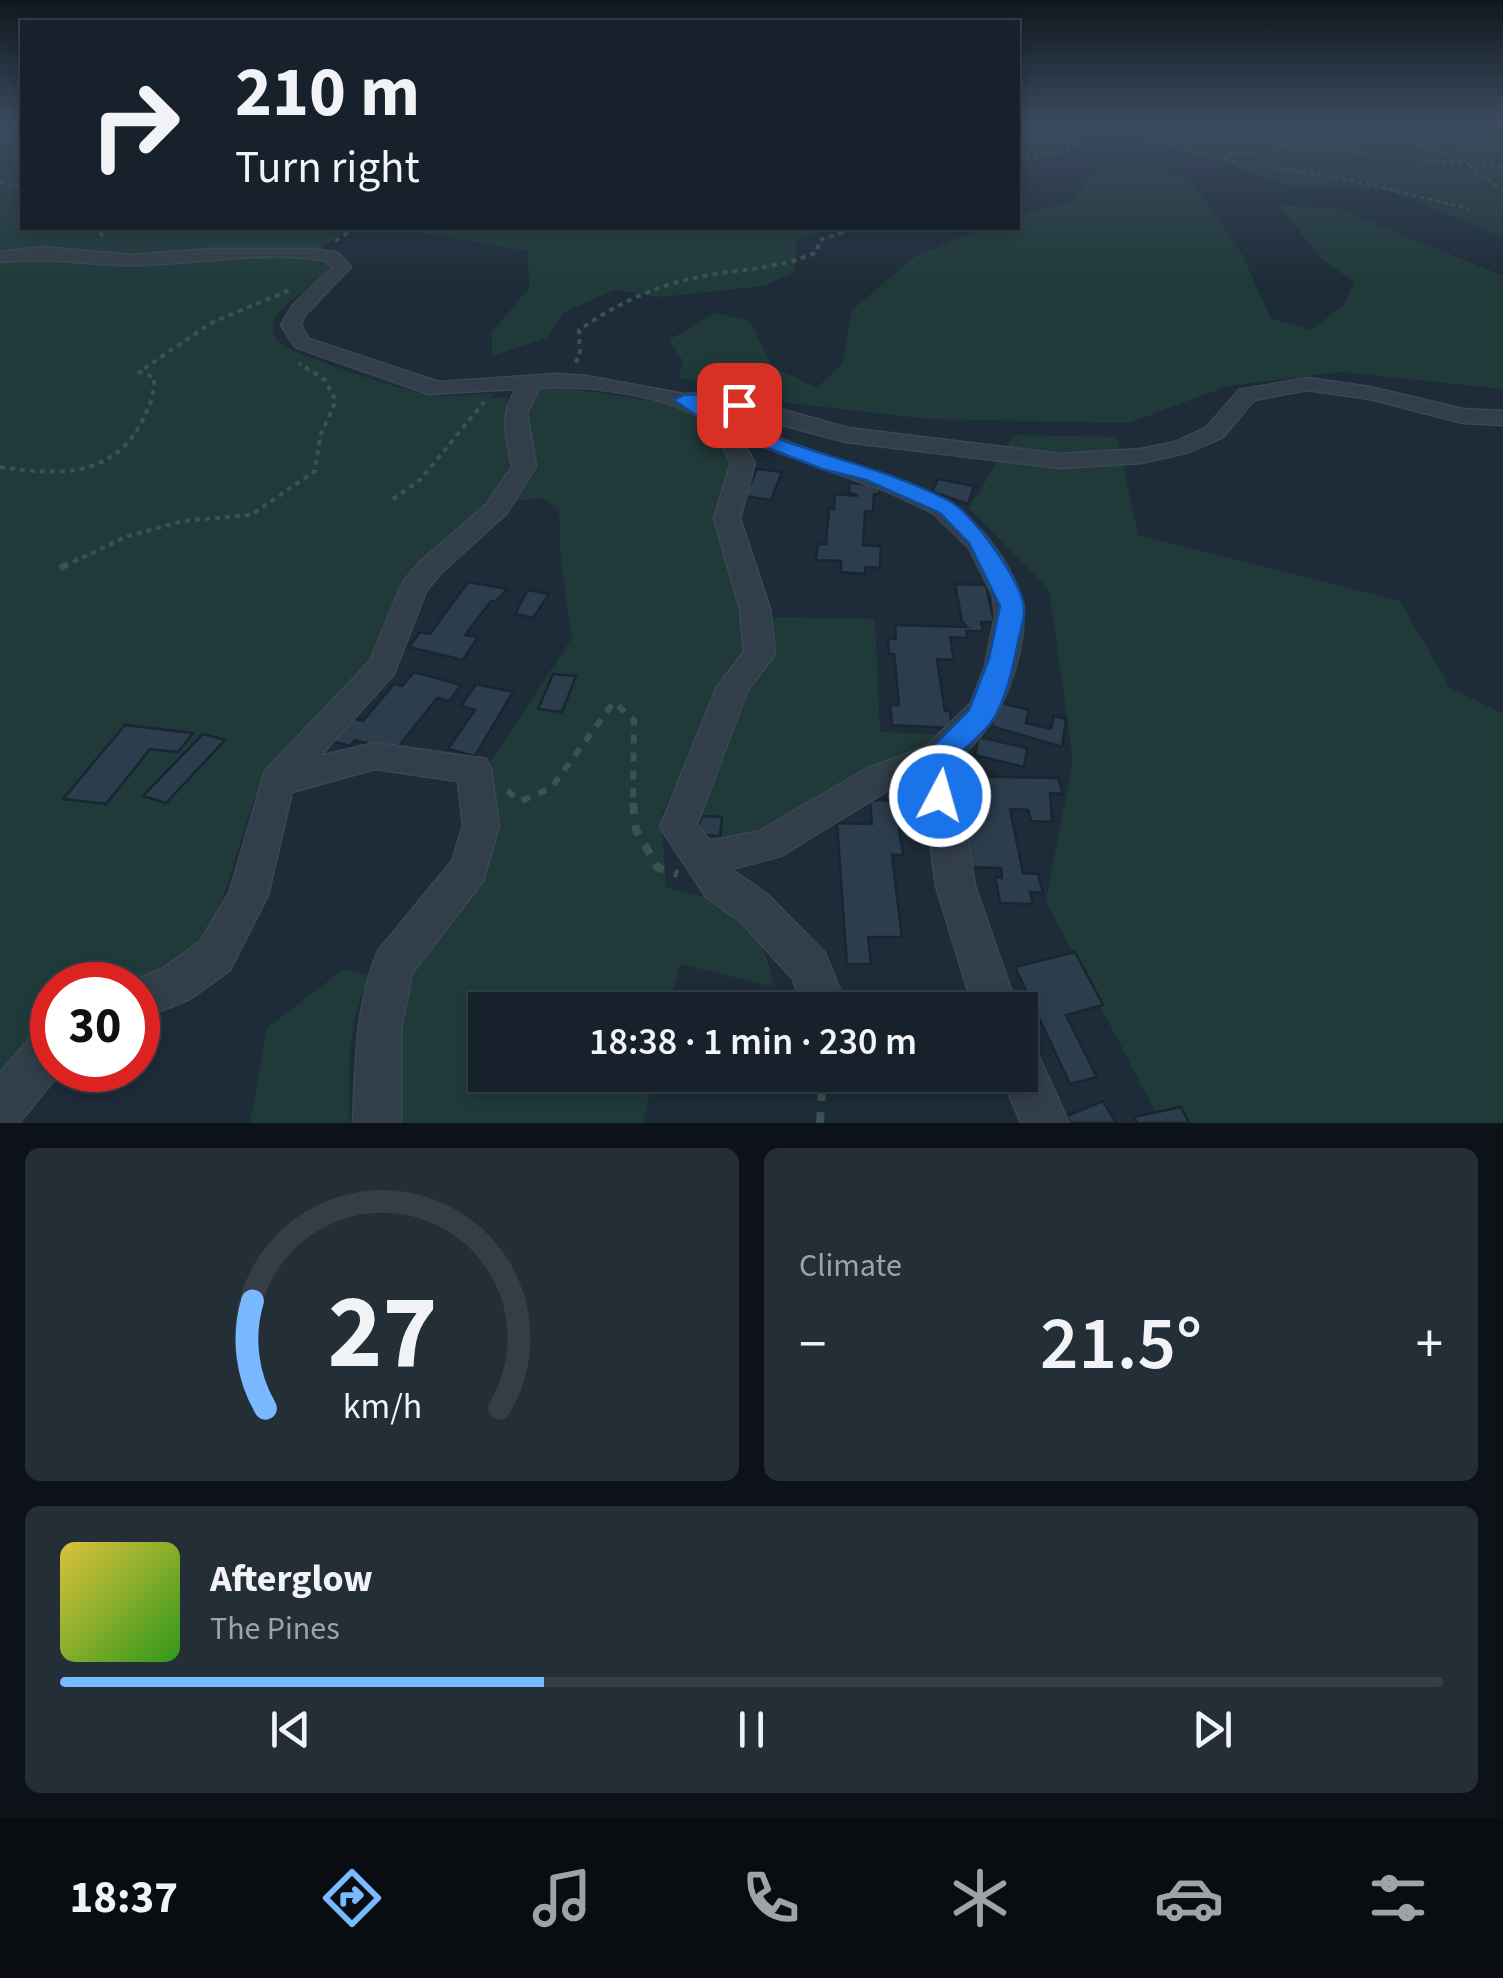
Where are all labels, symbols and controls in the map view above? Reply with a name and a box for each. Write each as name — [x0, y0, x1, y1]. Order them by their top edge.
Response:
text: 210 m — [235, 43, 420, 143]
icon: right — [70, 60, 200, 190]
text: Turn right — [235, 136, 420, 200]
pin — [697, 363, 782, 448]
icon: arrive — [712, 378, 767, 433]
position arrow — [888, 744, 992, 848]
speed limit sign: 30 — [30, 962, 160, 1092]
text: 18:38 · 1 min · 230 m — [589, 1015, 917, 1069]
text: Climate — [799, 1243, 902, 1289]
text: 27 — [327, 1260, 437, 1408]
text: 21.5° — [1040, 1291, 1202, 1398]
text: − — [799, 1306, 826, 1384]
text: + — [1416, 1306, 1443, 1384]
text: km/h — [342, 1381, 422, 1432]
text: Afterglow — [210, 1552, 373, 1606]
text: The Pines — [210, 1606, 340, 1652]
icon: previous — [263, 1702, 318, 1757]
icon: pause — [724, 1702, 779, 1757]
icon: next — [1185, 1702, 1240, 1757]
icon: directions — [317, 1863, 387, 1933]
icon: music — [527, 1863, 597, 1933]
icon: phone — [736, 1863, 806, 1933]
icon: climate — [945, 1863, 1015, 1933]
icon: car — [1154, 1863, 1224, 1933]
icon: filters — [1363, 1863, 1433, 1933]
text: 18:37 — [70, 1866, 178, 1930]

